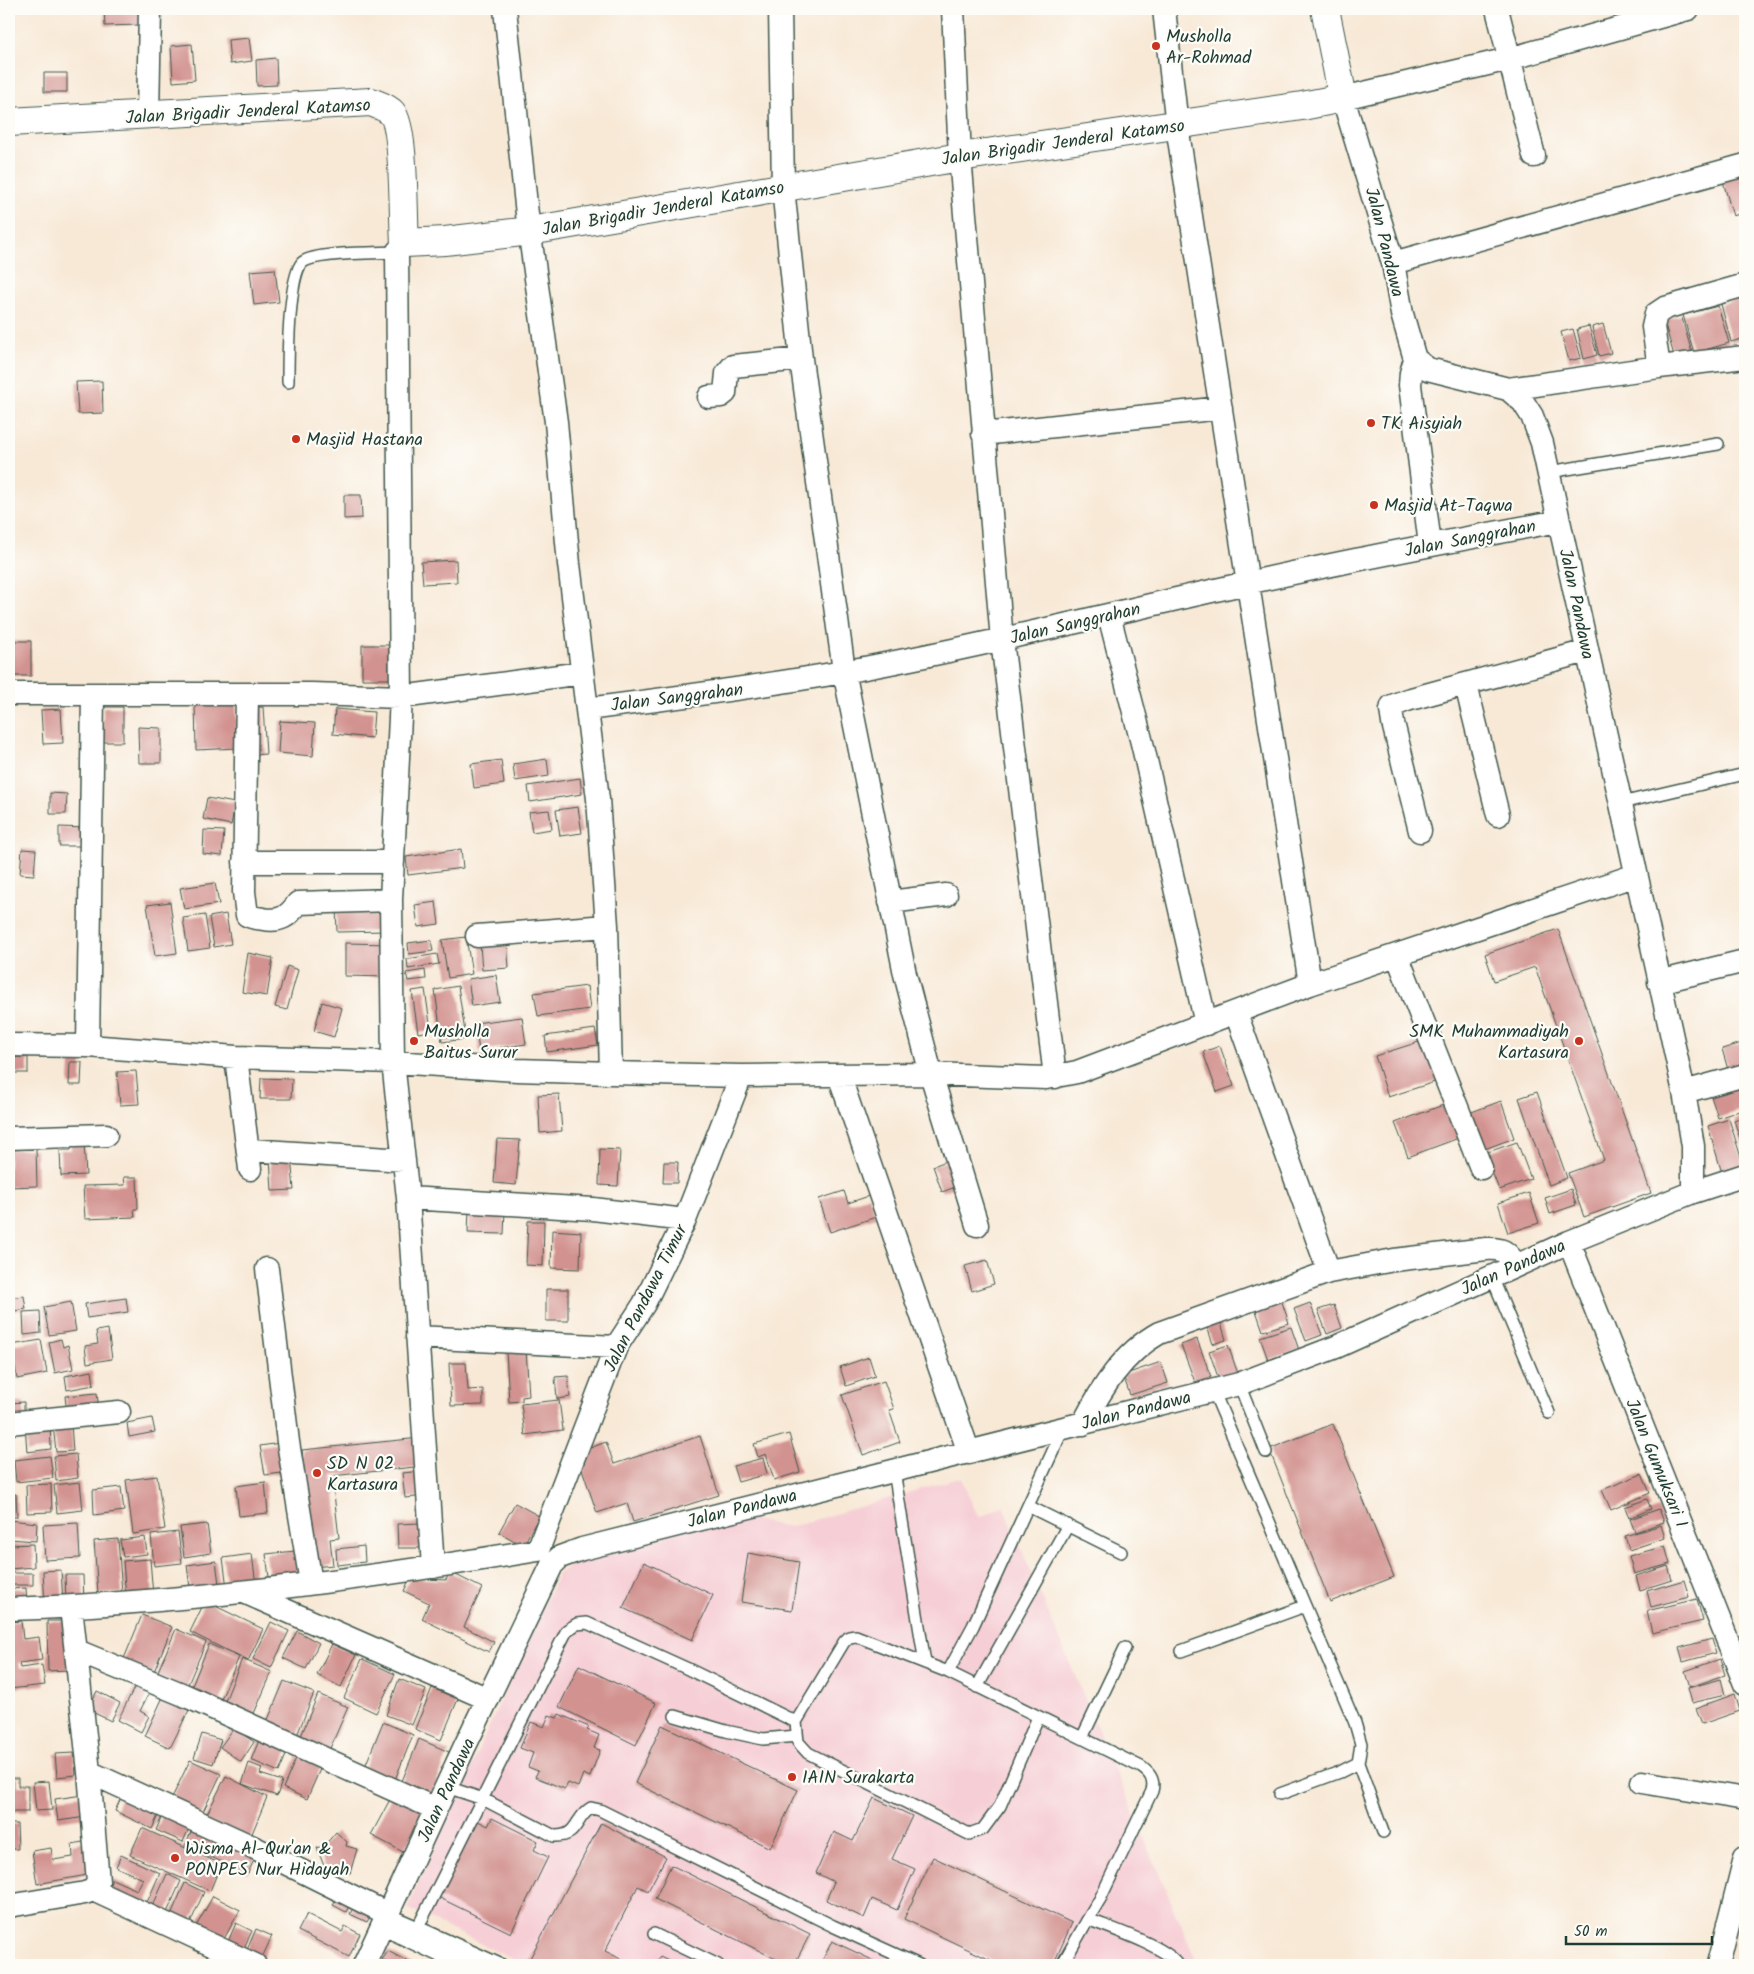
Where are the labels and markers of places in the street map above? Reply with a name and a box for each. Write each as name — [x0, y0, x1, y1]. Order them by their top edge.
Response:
place label: Musholla Ar-Rohmad — [1166, 23, 1252, 73]
marker: Musholla Ar-Rohmad — [1150, 40, 1162, 52]
place label: TK Aisyiah — [1381, 410, 1462, 439]
marker: TK Aisyiah — [1365, 417, 1377, 429]
place label: Masjid Hastana — [306, 426, 423, 455]
marker: Masjid Hastana — [290, 433, 302, 445]
place label: Masjid At-Taqwa — [1384, 492, 1513, 521]
marker: Masjid At-Taqwa — [1368, 499, 1380, 511]
place label: Musholla Baitus Surur — [424, 1018, 519, 1068]
place label: SMK Muhammadiyah Kartasura — [1410, 1018, 1569, 1068]
marker: Musholla Baitus Surur — [408, 1035, 420, 1047]
marker: SMK Muhammadiyah Kartasura — [1573, 1035, 1585, 1047]
place label: SD N 02 Kartasura — [327, 1450, 398, 1500]
marker: SD N 02 Kartasura — [311, 1467, 323, 1479]
place label: IAIN Surakarta — [802, 1764, 914, 1793]
marker: IAIN Surakarta — [786, 1771, 798, 1783]
place label: Wisma Al-Qur'an & PONPES Nur Hidayah — [185, 1835, 349, 1885]
marker: Wisma Al-Qur'an & PONPES Nur Hidayah — [169, 1852, 181, 1864]

